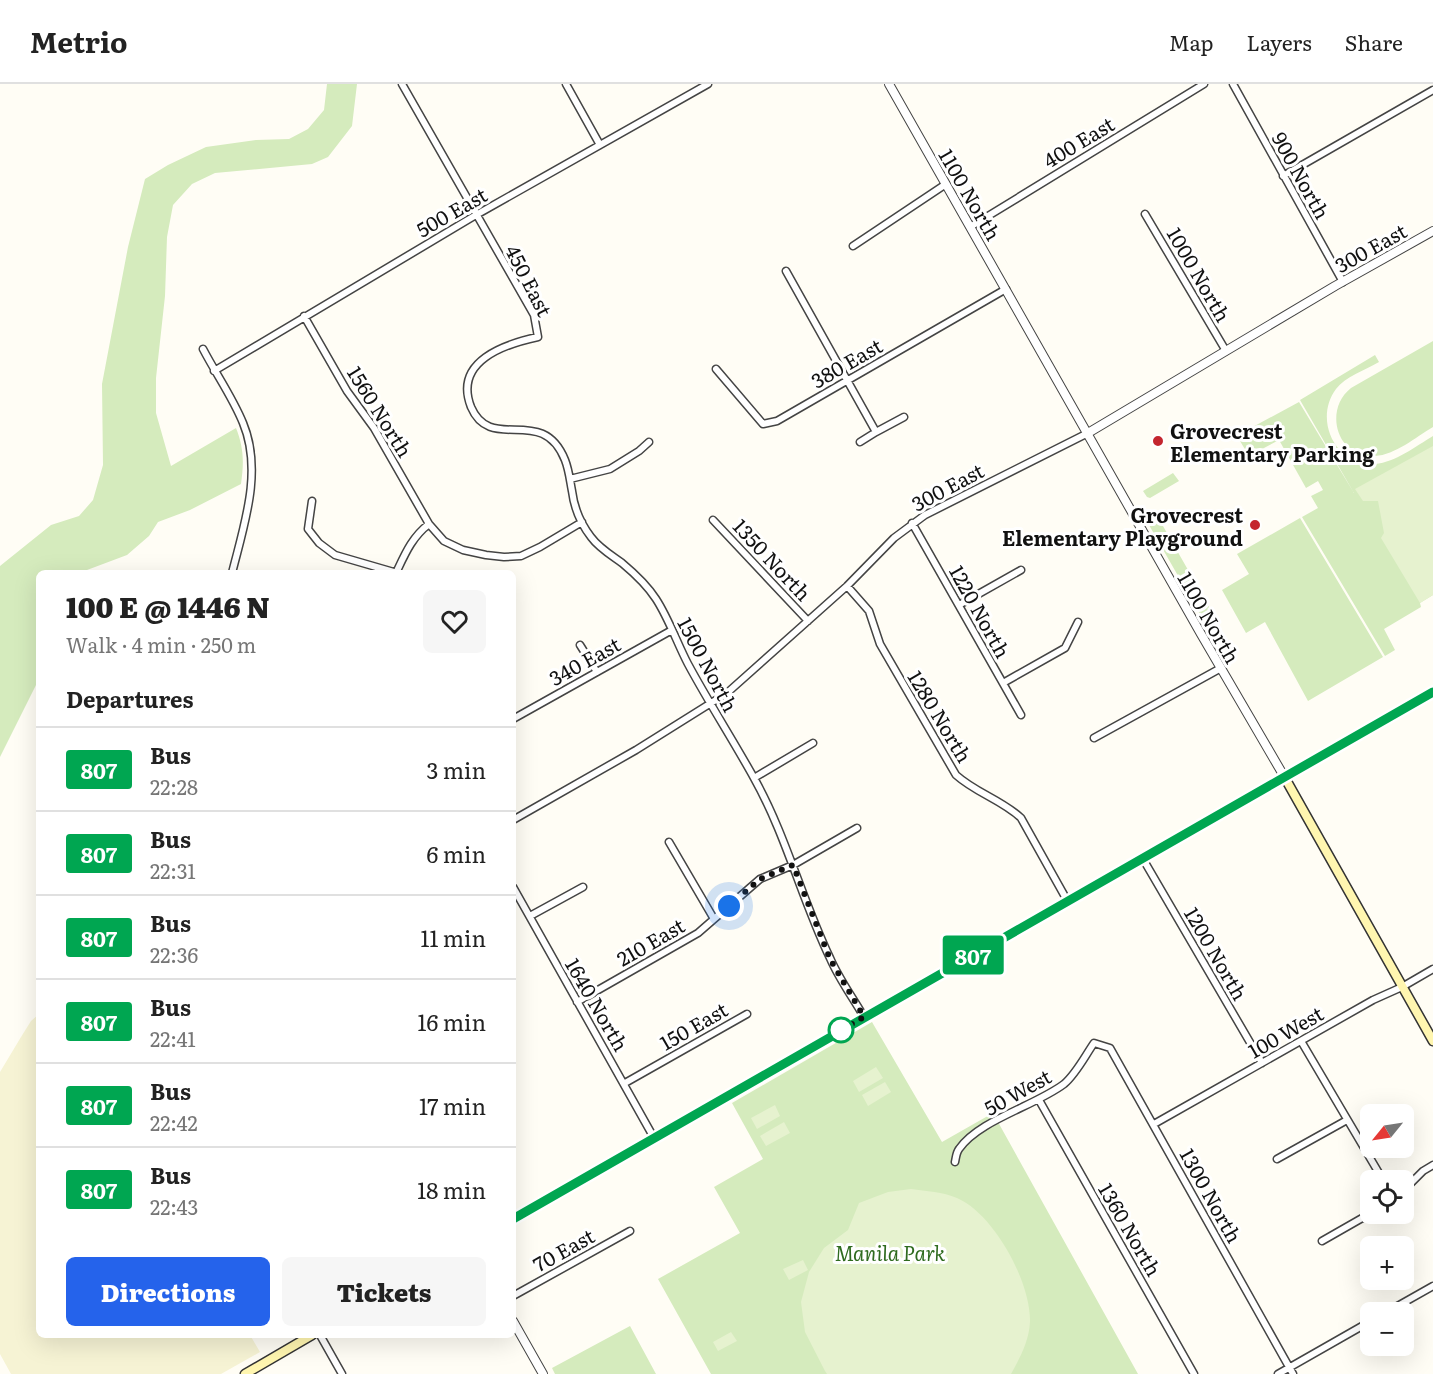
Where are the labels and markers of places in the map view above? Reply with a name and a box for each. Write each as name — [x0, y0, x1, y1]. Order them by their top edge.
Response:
place label: Grovecrest Elementary Parking — [1170, 415, 1375, 468]
marker: Grovecrest Elementary Parking — [1151, 434, 1165, 448]
place label: Grovecrest Elementary Playground — [1002, 499, 1243, 552]
marker: Grovecrest Elementary Playground — [1248, 518, 1262, 532]
unlabelled marker — [828, 1017, 854, 1043]

